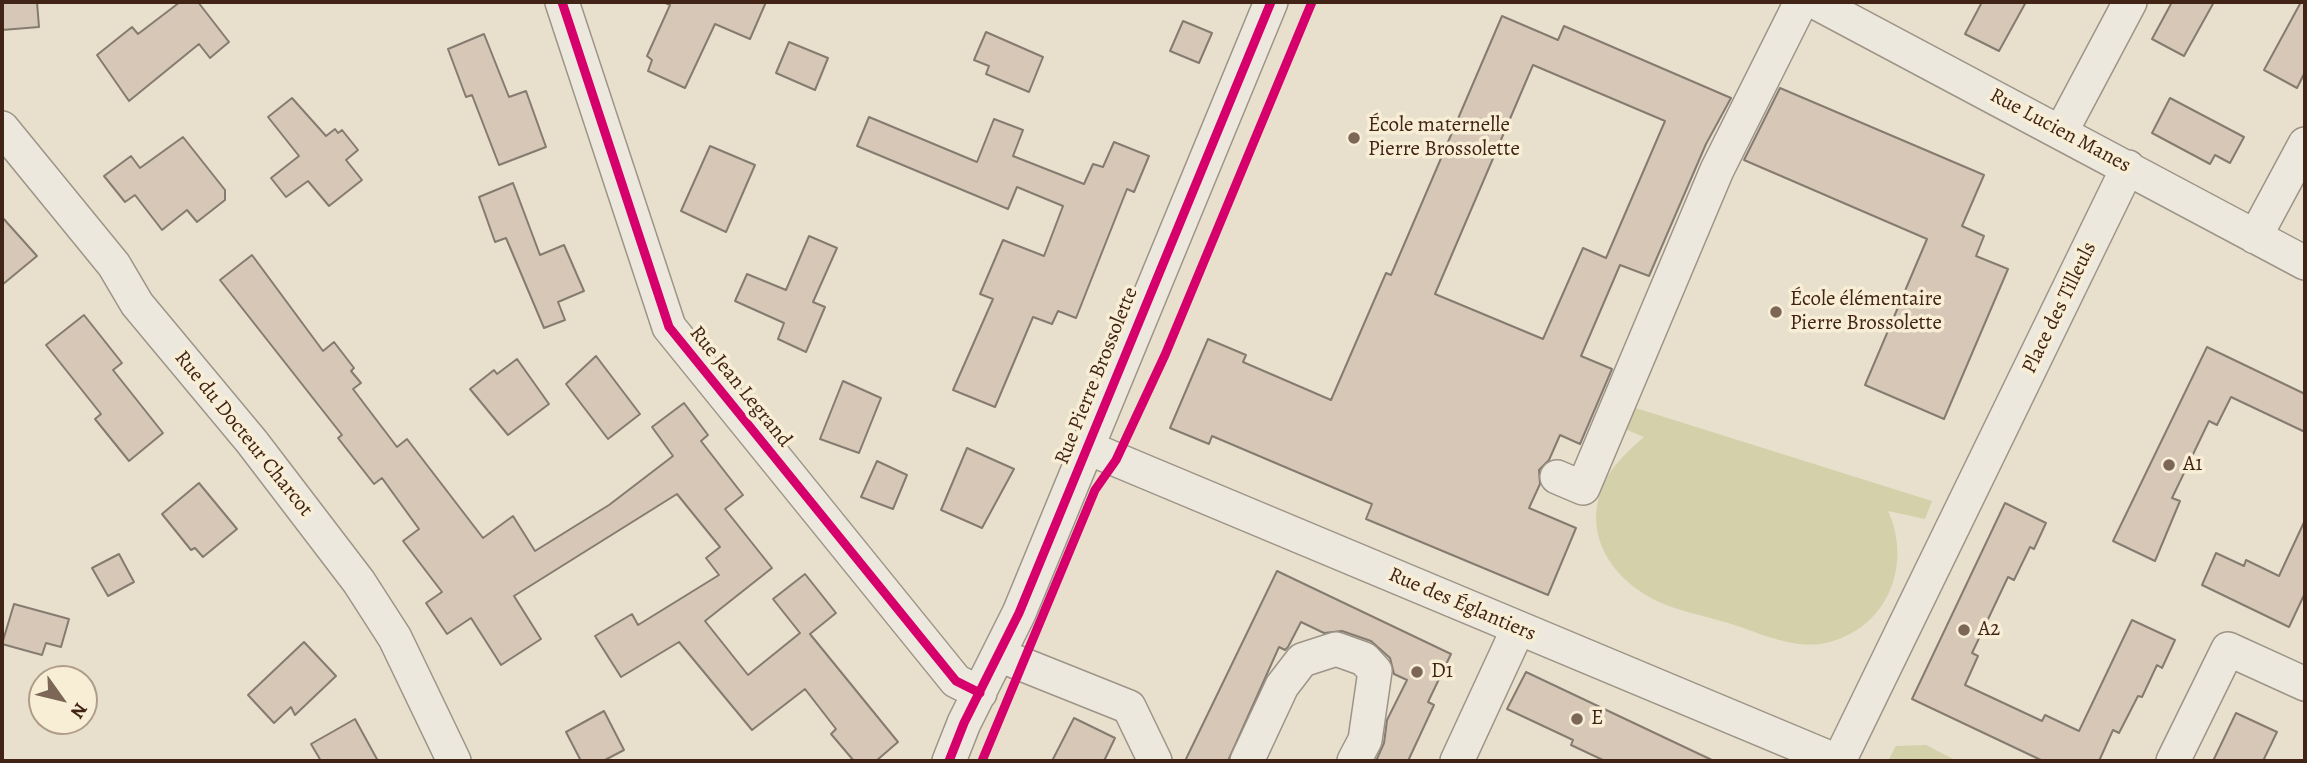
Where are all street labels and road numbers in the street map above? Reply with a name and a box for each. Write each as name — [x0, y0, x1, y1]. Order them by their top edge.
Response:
street label: Rue Lucien Manes — [1985, 83, 2135, 179]
street label: Place des Tilleuls — [2017, 238, 2103, 378]
street label: Rue Pierre Brossolette — [1050, 284, 1144, 468]
street label: Rue Jean Legrand — [683, 321, 797, 453]
street label: Rue du Docteur Charcot — [168, 346, 318, 522]
street label: Rue des Églantiers — [1385, 563, 1539, 647]

